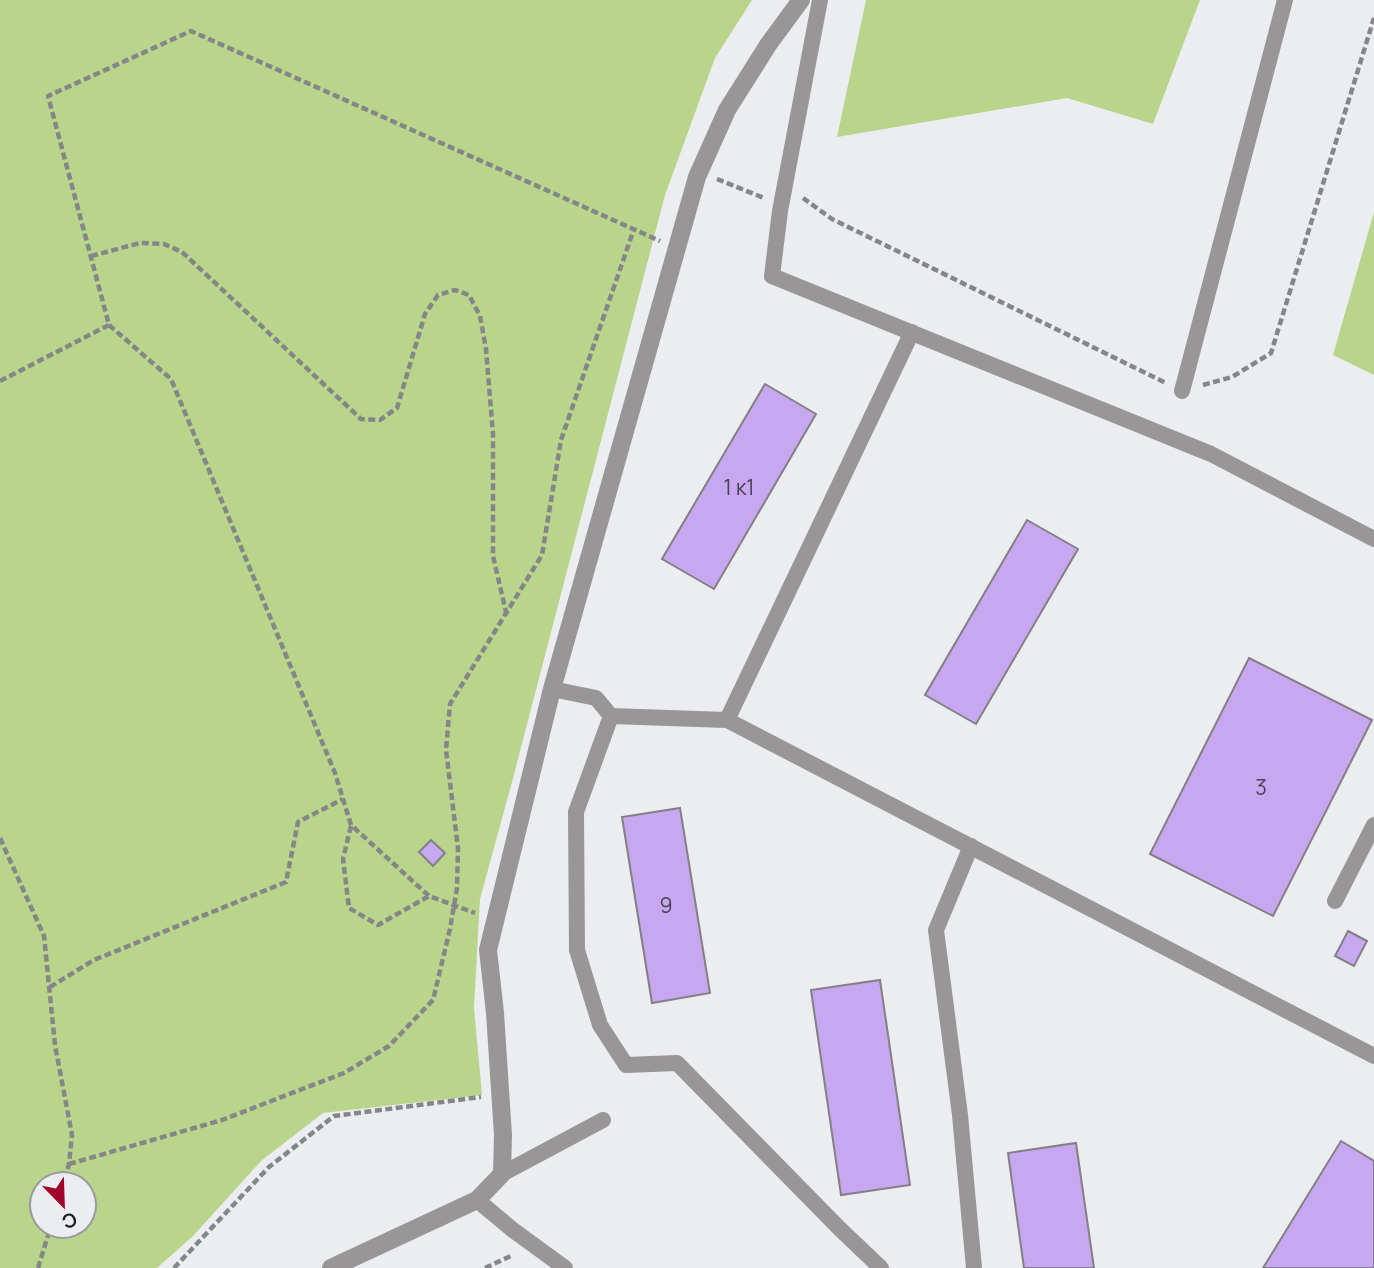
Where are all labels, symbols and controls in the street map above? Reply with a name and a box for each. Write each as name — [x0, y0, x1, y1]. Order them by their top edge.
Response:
house number: 1 к1 — [724, 473, 755, 501]
house number: 3 — [1255, 773, 1267, 801]
house number: 9 — [659, 891, 673, 919]
north arrow — [28, 1170, 98, 1240]
text: С — [58, 1206, 81, 1235]

